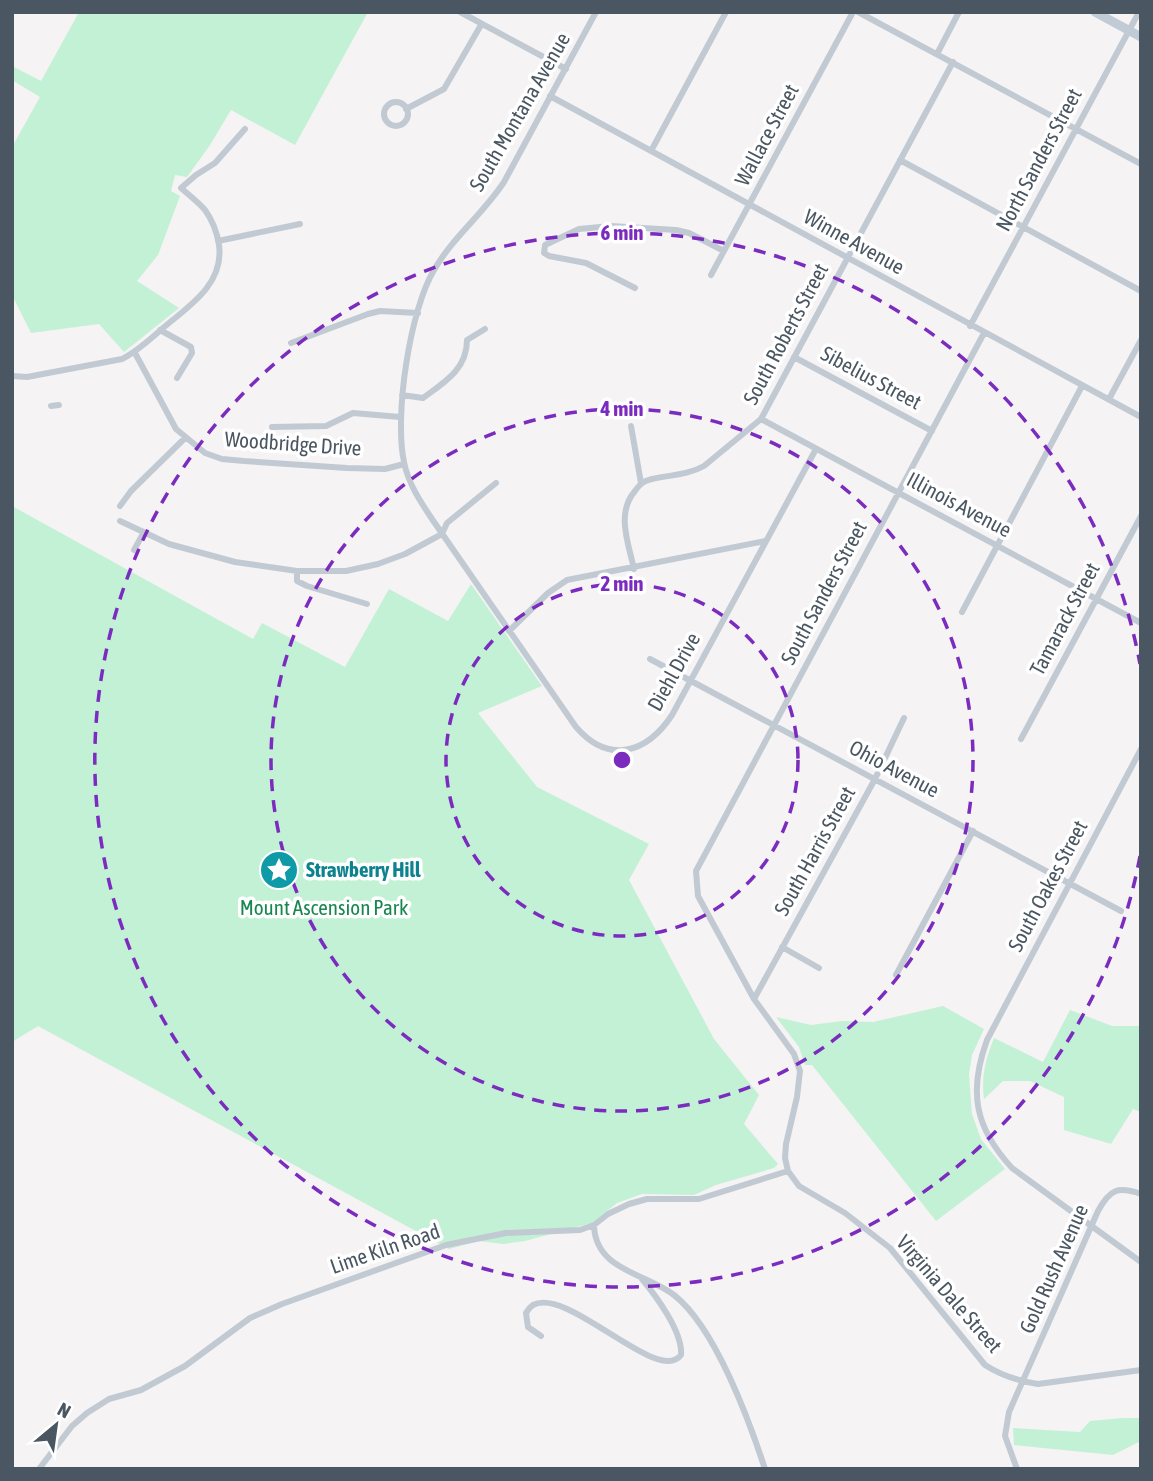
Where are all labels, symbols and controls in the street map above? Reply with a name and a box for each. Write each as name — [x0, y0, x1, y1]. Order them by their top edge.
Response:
street label: South Montana Avenue — [464, 28, 574, 195]
street label: Wallace Street — [729, 80, 803, 189]
street label: North Sanders Street — [990, 84, 1086, 235]
street label: Winne Avenue — [800, 204, 909, 279]
text: 6 min — [601, 220, 643, 244]
street label: South Roberts Street — [738, 259, 832, 408]
street label: Sibelius Street — [817, 341, 926, 414]
text: 4 min — [600, 396, 643, 420]
street label: Woodbridge Drive — [224, 426, 362, 460]
street label: Illinois Avenue — [903, 467, 1016, 542]
street label: South Sanders Street — [775, 517, 871, 668]
street label: Tamarack Street — [1024, 558, 1104, 679]
text: 2 min — [601, 571, 643, 595]
street label: Diehl Drive — [642, 628, 704, 715]
street label: Ohio Avenue — [846, 734, 943, 802]
centre of rings — [610, 748, 634, 772]
street label: South Harris Street — [769, 782, 859, 919]
street label: South Oakes Street — [1003, 816, 1092, 955]
place icon: Strawberry Hill — [258, 849, 300, 891]
place label: Strawberry Hill — [306, 857, 421, 881]
park label: Mount Ascension Park — [240, 895, 408, 919]
street label: Gold Rush Avenue — [1014, 1200, 1092, 1337]
street label: Lime Kiln Road — [327, 1218, 443, 1278]
street label: Virginia Dale Street — [892, 1230, 1007, 1357]
north arrow — [21, 1390, 91, 1460]
text: N — [54, 1398, 74, 1422]

